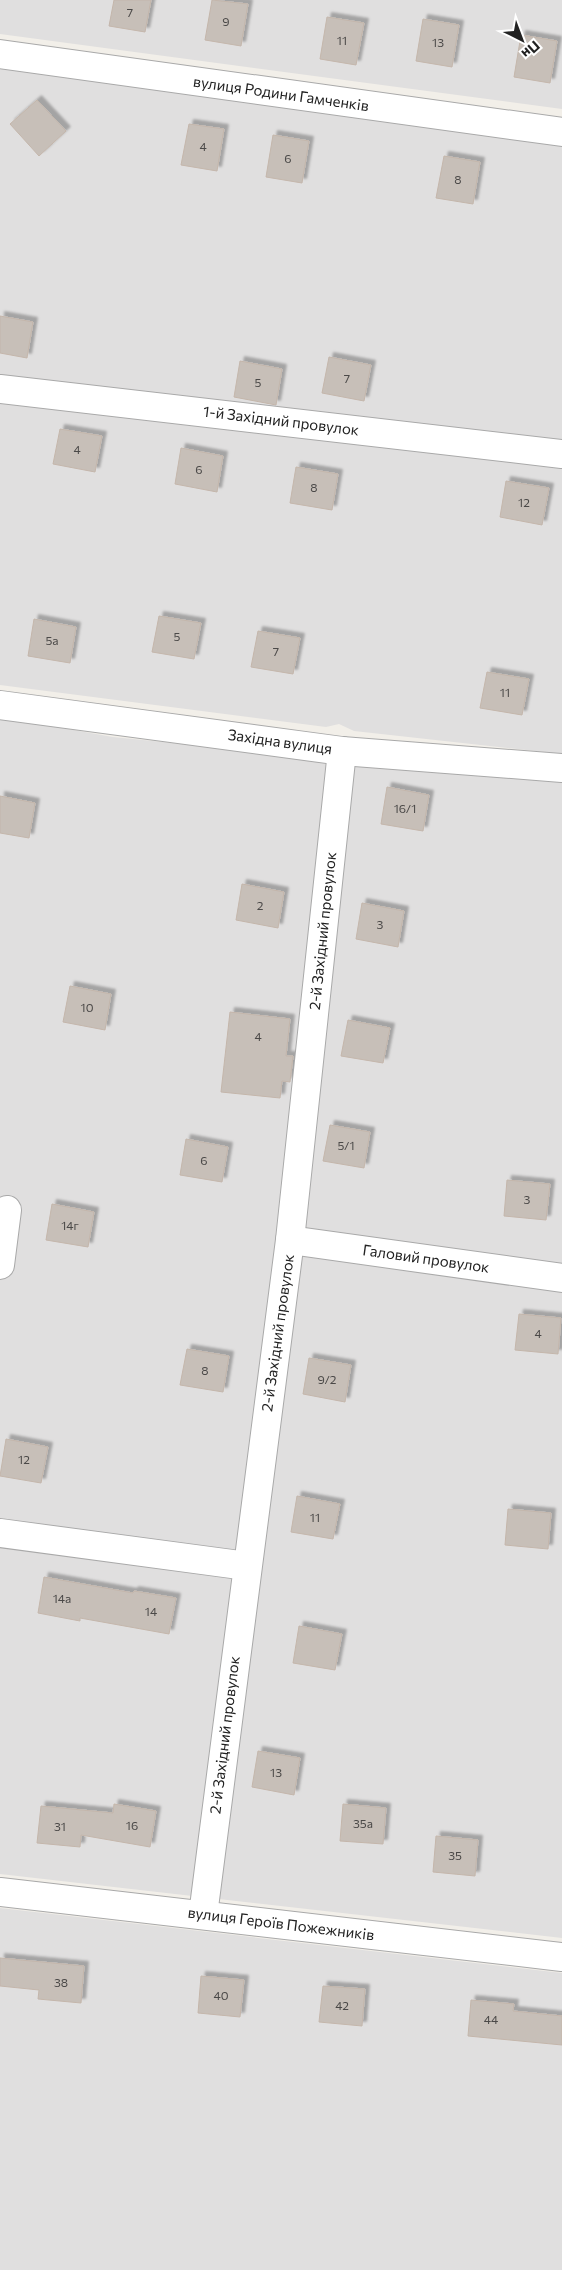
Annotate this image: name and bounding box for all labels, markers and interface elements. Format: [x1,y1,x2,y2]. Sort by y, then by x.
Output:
house number: 7 [127,5,133,19]
house number: 9 [222,14,230,28]
north arrow [497,15,547,65]
house number: 11 [337,33,347,47]
house number: 13 [432,35,444,49]
text: Пн [518,38,544,63]
street label: вулиця Родини Гамченків [192,72,370,114]
house number: 4 [199,139,207,153]
house number: 6 [284,151,292,165]
house number: 8 [454,172,462,186]
house number: 7 [344,371,350,385]
house number: 5 [255,375,262,389]
street label: 1-й Західний провулок [202,402,360,439]
house number: 4 [73,442,81,456]
house number: 6 [195,462,203,476]
house number: 8 [310,480,318,494]
house number: 12 [518,495,530,509]
house number: 5 [174,629,181,643]
house number: 5а [45,633,59,647]
house number: 7 [273,644,279,658]
house number: 11 [500,685,510,699]
street label: Західна вулиця [227,725,333,757]
house number: 16/1 [394,801,416,815]
street label: 2-й Західний провулок [305,851,339,1011]
house number: 2 [257,898,264,912]
house number: 3 [377,917,384,931]
house number: 10 [81,1000,94,1014]
house number: 4 [254,1029,262,1043]
house number: 5/1 [337,1138,355,1152]
house number: 6 [200,1153,208,1167]
house number: 3 [524,1192,531,1206]
house number: 14г [61,1218,79,1232]
street label: Галовий провулок [362,1240,491,1276]
street label: 2-й Західний провулок [257,1253,297,1413]
house number: 4 [534,1326,542,1340]
house number: 8 [201,1363,209,1377]
house number: 9/2 [317,1372,337,1386]
house number: 12 [18,1452,30,1466]
house number: 11 [310,1510,320,1524]
house number: 14а [53,1591,71,1605]
house number: 14 [145,1604,157,1618]
street label: 2-й Західний провулок [205,1655,243,1815]
house number: 13 [270,1765,282,1779]
house number: 35а [353,1816,373,1830]
house number: 16 [126,1818,138,1832]
house number: 31 [54,1819,66,1833]
house number: 35 [448,1848,462,1862]
street label: вулиця Героїв Пожежників [187,1903,375,1943]
house number: 38 [54,1975,68,1989]
house number: 40 [213,1988,229,2002]
house number: 42 [335,1998,349,2012]
house number: 44 [484,2012,498,2026]

